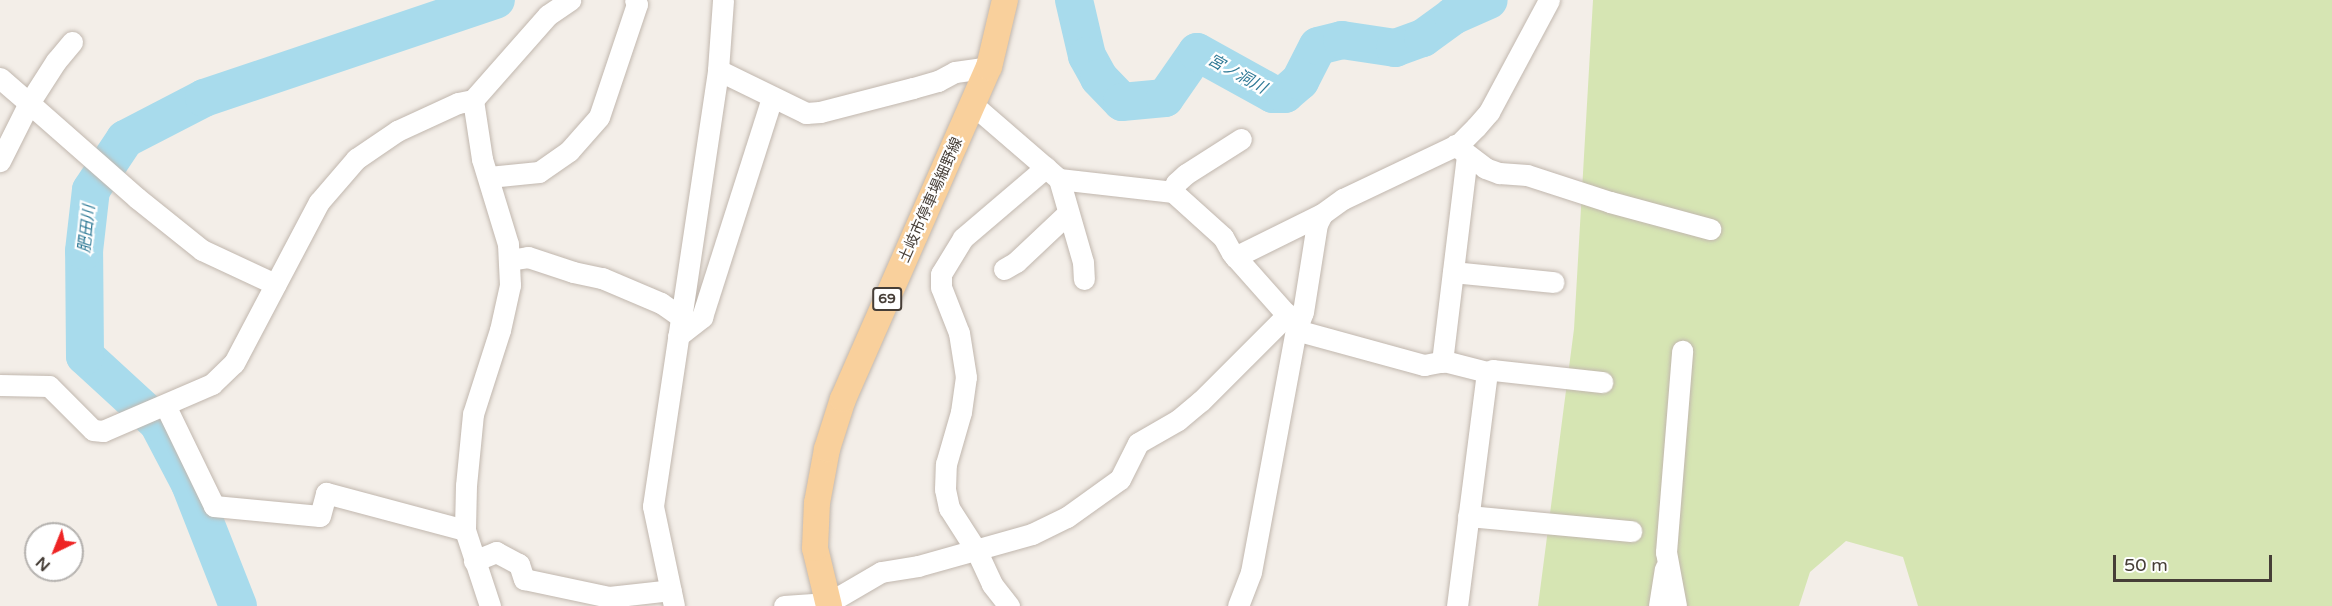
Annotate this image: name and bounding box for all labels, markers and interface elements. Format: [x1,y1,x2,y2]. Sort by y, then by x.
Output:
water label: 宮ノ洞川 [1204,50,1270,98]
street label: 土岐市停車場細野線 [895,135,967,265]
water label: 肥田川 [75,204,99,254]
road number: 69 [872,288,902,310]
north arrow [24,522,84,582]
scale bar [2116,543,2275,581]
text: N [32,552,55,575]
text: 50 m [2124,554,2168,576]

